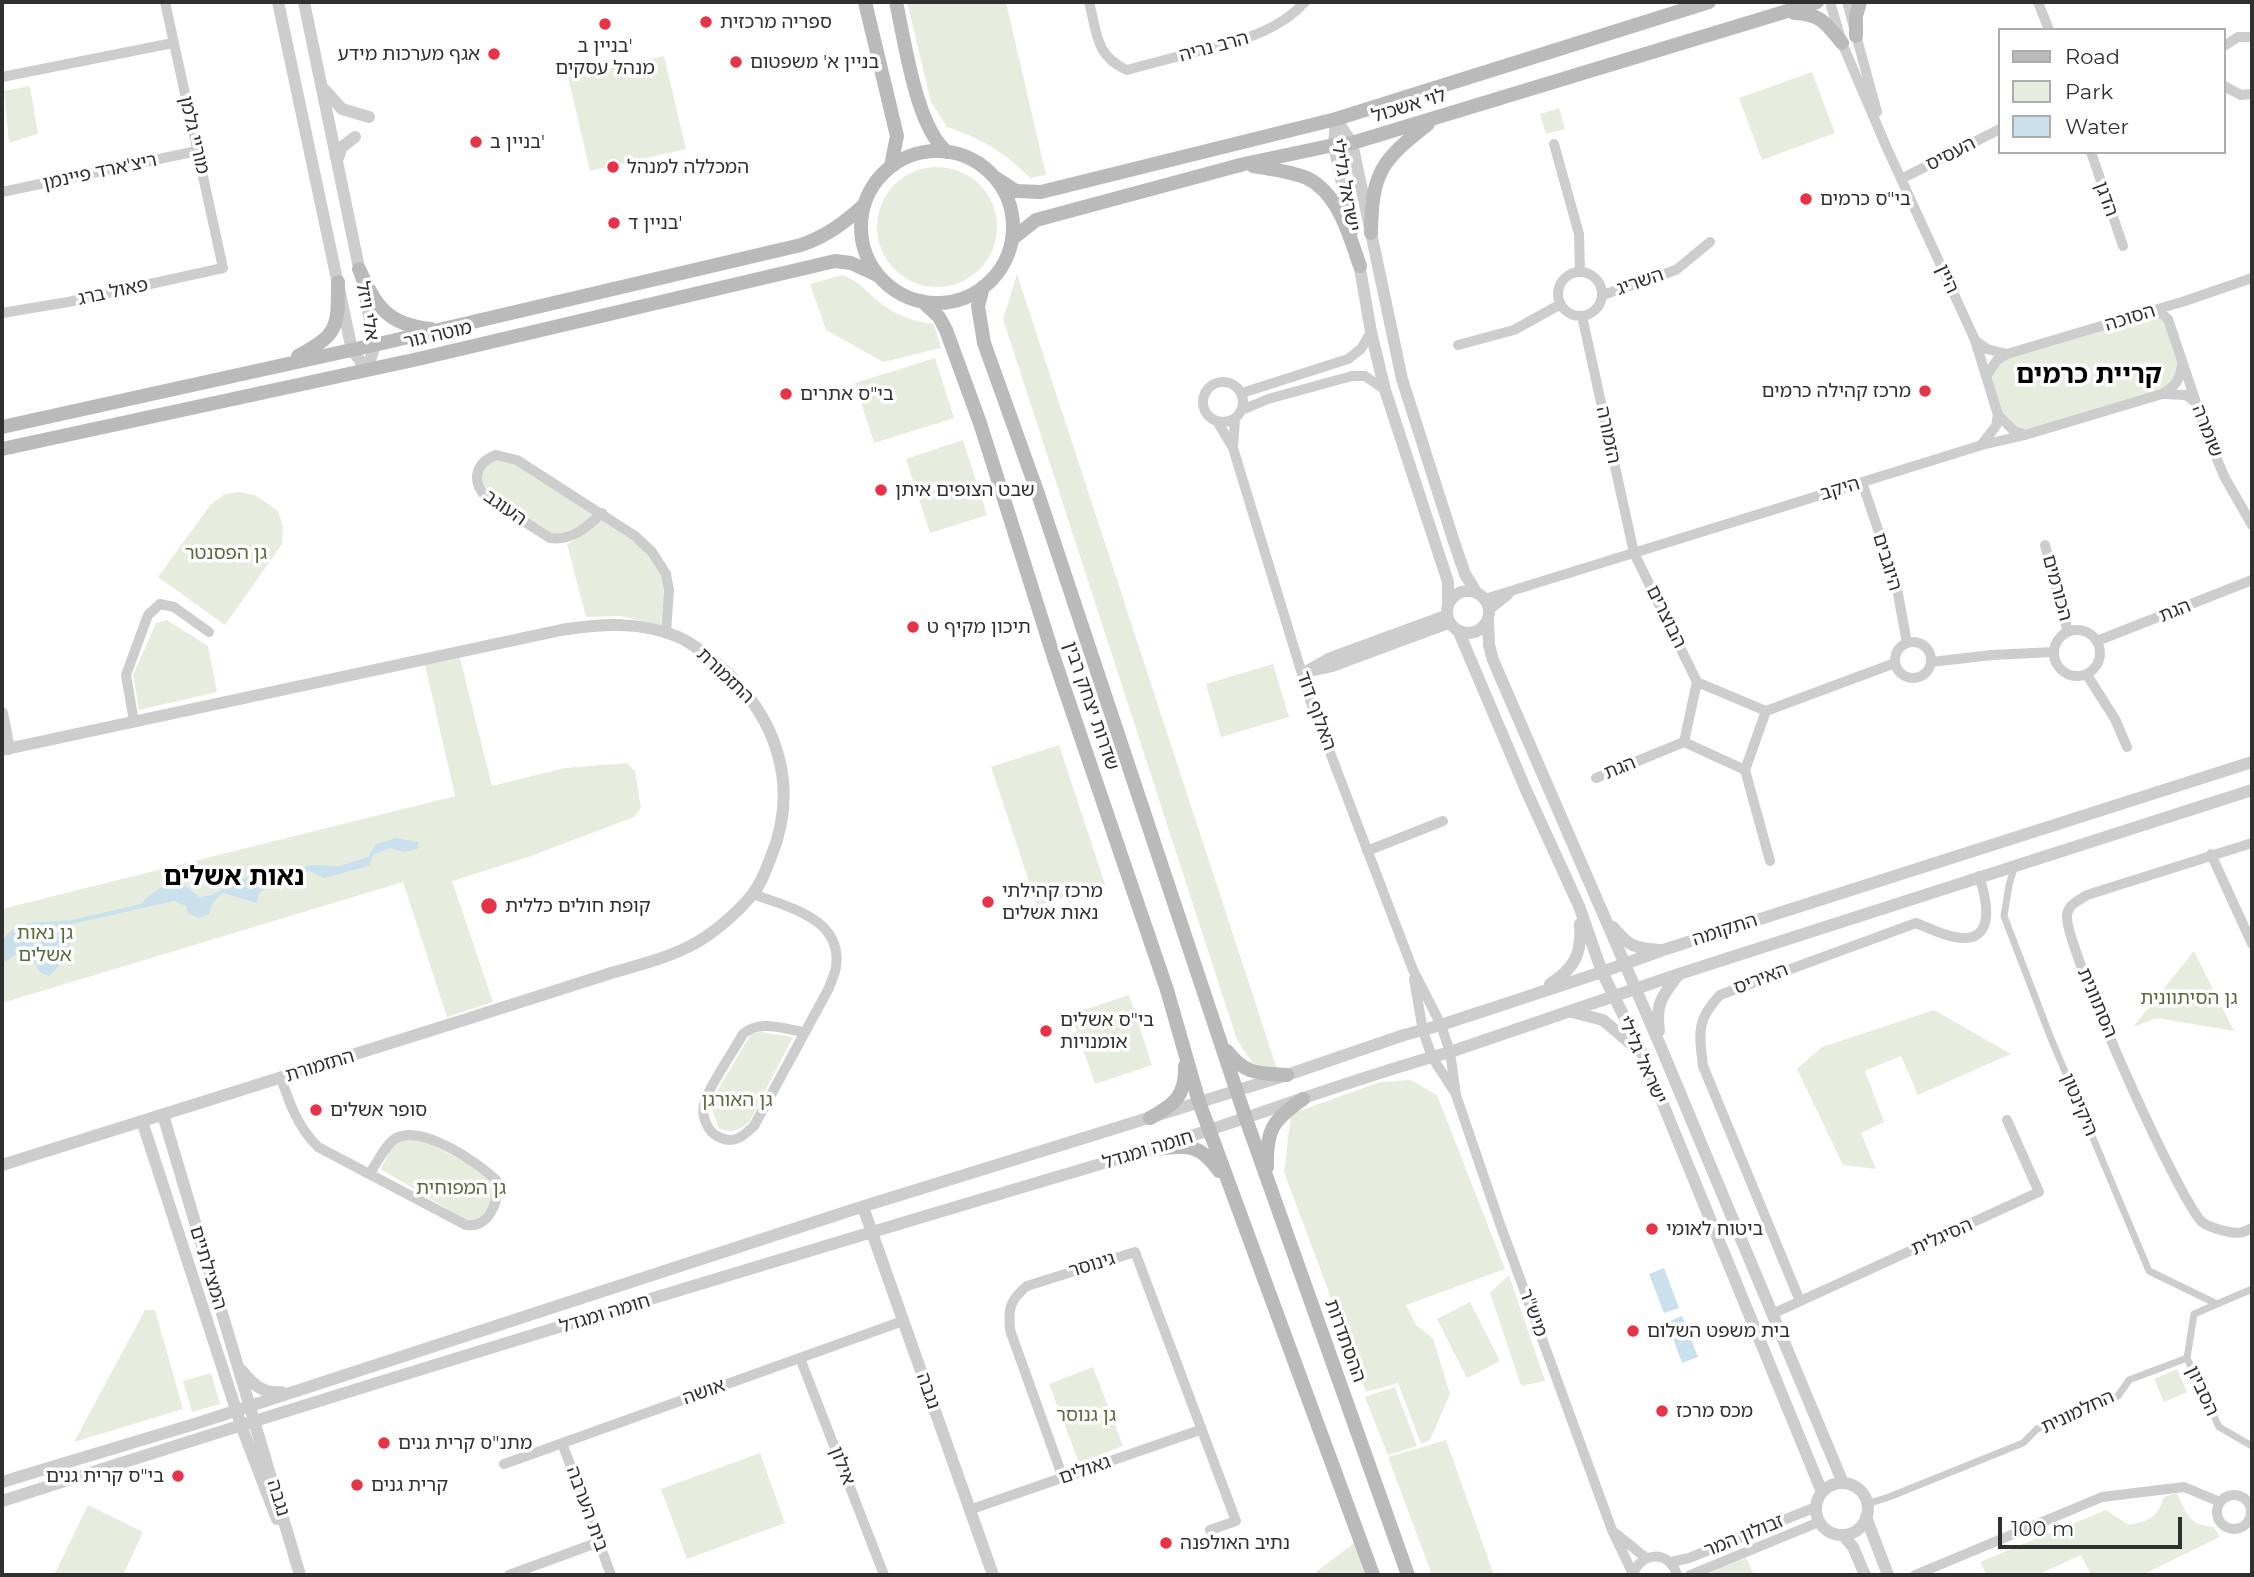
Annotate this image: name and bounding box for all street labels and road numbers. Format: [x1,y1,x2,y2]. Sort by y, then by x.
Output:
street label: הרב נריה [1177,27,1251,67]
street label: לוי אשכול [1369,84,1449,128]
street label: מוריי גלמן [174,94,214,176]
street label: העסיס [1922,132,1980,176]
street label: ישראל גלילי [1326,137,1364,233]
street label: ריצ'ארד פיינמן [41,149,159,195]
street label: הדגן [2089,178,2123,220]
street label: היין [1930,261,1964,297]
street label: השריג [1613,263,1667,301]
street label: פאול ברג [76,273,150,311]
street label: אלי ויזל [351,280,383,342]
street label: הסוכה [2102,300,2158,336]
street label: מוטה גור [402,316,474,354]
street label: שומרה [2187,402,2227,460]
street label: הזמורה [1591,404,1625,466]
street label: היקב [1817,472,1863,506]
street label: העוגב [479,485,531,531]
street label: היוגבים [1867,530,1907,594]
street label: הכורמים [2037,552,2077,624]
street label: הבוצרים [1641,582,1691,652]
street label: הגת [2156,594,2194,628]
street label: שדרות יצחק רבין [1058,639,1124,773]
street label: התזמורת [692,643,758,709]
street label: האלוף דוד [1291,668,1341,754]
street label: הגת [1601,751,1639,785]
street label: התקומה [1690,909,1760,951]
street label: האיריס [1731,958,1791,1000]
street label: הסתוונית [2072,965,2122,1041]
street label: ישראל גלילי [1612,1012,1672,1108]
street label: התזמורת [283,1045,357,1087]
street label: היקינטון [2056,1070,2102,1140]
street label: חומה ומגדל [1100,1125,1196,1175]
street label: הסיגלית [1908,1213,1976,1261]
street label: המצילתיים [184,1223,232,1313]
street label: גינוסר [1066,1247,1118,1283]
street label: מיש"ר [1514,1286,1552,1340]
street label: חומה ומגדל [557,1289,653,1339]
street label: ההסתדרות [1319,1296,1371,1386]
street label: הסביון [2181,1362,2223,1420]
street label: נגבה [911,1370,945,1412]
street label: אושה [680,1374,728,1410]
street label: החלמונית [2038,1385,2118,1439]
street label: אילון [824,1444,860,1488]
street label: גאולים [1056,1451,1114,1489]
street label: בית הערבה [561,1463,613,1555]
street label: נגבה [262,1477,294,1519]
street label: זבולון המר [1701,1510,1787,1562]

